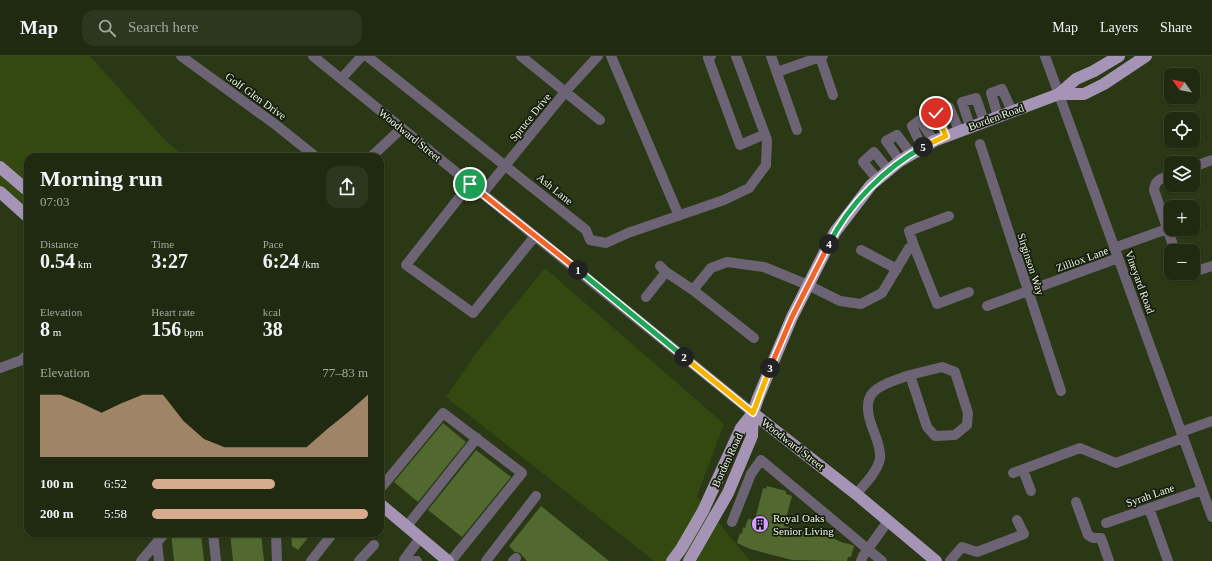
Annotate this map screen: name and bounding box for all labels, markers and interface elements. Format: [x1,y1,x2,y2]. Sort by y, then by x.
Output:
search box [82,10,362,46]
text: Map [20,17,58,38]
icon: search [96,17,118,39]
text: Search here [128,19,198,35]
text: Map [1052,20,1078,35]
text: Layers [1100,20,1138,35]
text: Share [1160,20,1192,35]
north arrow [1164,68,1200,104]
map controls [1164,68,1200,280]
street label: Golf Glen Drive [223,70,289,122]
street label: Spruce Drive [507,90,553,143]
pin [919,96,953,130]
street label: Borden Road [967,101,1026,133]
icon: check [925,102,947,124]
street label: Woodward Street [377,106,443,164]
button: locate [1164,112,1200,148]
pin: 5 [913,137,933,157]
text: 5 [920,141,926,153]
button: layers [1164,156,1200,192]
text: Morning run [40,166,163,191]
button: share [326,166,368,208]
pin [453,167,487,201]
street label: Ash Lane [535,171,575,207]
icon: arrive [459,173,481,195]
text: 07:03 [40,194,70,209]
button: + [1164,200,1200,236]
street label: Sirginson Way [1015,232,1047,297]
pin: 4 [819,234,839,254]
text: Distance [40,238,78,250]
text: Time [151,238,174,250]
text: Pace [263,238,283,250]
text: 4 [826,238,832,250]
street label: Zilliox Lane [1054,244,1110,274]
button: − [1164,244,1200,280]
street label: Vineyard Road [1123,249,1157,316]
text: 0.54 [40,250,75,272]
text: 3:27 [151,250,188,272]
text: 6:24 [263,250,299,272]
text: km [75,258,92,270]
text: /km [299,258,319,270]
pin: 1 [568,260,588,280]
text: 1 [575,264,581,276]
text: Elevation [40,306,82,318]
text: Heart rate [151,306,195,318]
text: kcal [263,306,281,318]
text: 8 [40,318,50,340]
text: 156 [151,318,181,340]
text: 38 [263,318,283,340]
text: m [50,326,61,338]
text: bpm [181,326,204,338]
pin: 2 [674,347,694,367]
text: 2 [681,351,687,363]
pin: 3 [760,358,780,378]
text: 3 [767,362,773,374]
text: Elevation [40,365,90,380]
text: 77–83 m [322,365,368,380]
street label: Woodward Street [759,416,827,472]
street label: Borden Road [709,431,745,489]
text: 100 m [40,476,74,491]
text: 6:52 [104,476,127,491]
street label: Syrah Lane [1124,481,1176,509]
text: 200 m [40,506,74,521]
text: 5:58 [104,506,127,521]
place label: Royal Oaks Senior Living [773,512,834,537]
building icon: Royal Oaks Senior Living [750,514,770,534]

